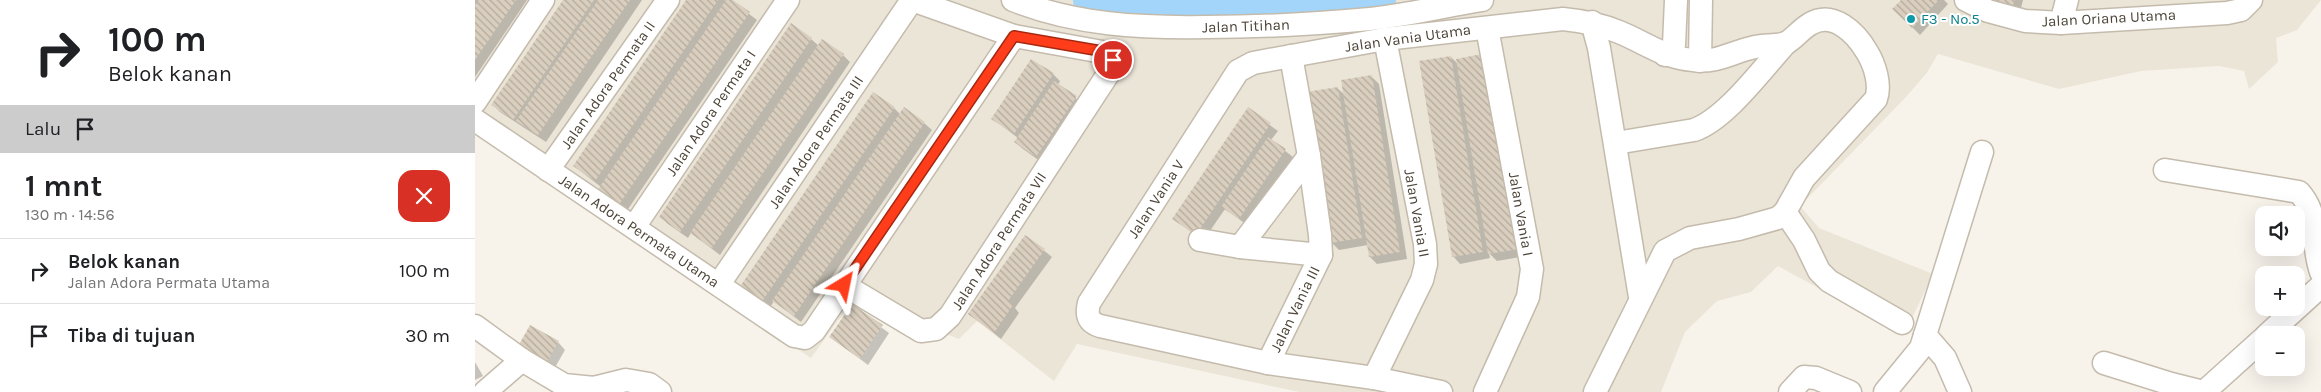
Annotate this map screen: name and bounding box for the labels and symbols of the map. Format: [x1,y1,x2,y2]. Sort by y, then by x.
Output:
street label: Jalan Oriana Utama [2042,6,2176,30]
place label: F3 - No.5 [1921,10,1980,28]
marker: F3 - No.5 [1905,13,1917,25]
street label: Jalan Titihan [1202,15,1290,37]
street label: Jalan Adora Permata II [557,18,659,152]
street label: Jalan Vania Utama [1344,20,1472,56]
pin [1092,39,1134,81]
street label: Jalan Adora Permata I [662,47,760,179]
street label: Jalan Adora Permata III [765,72,867,212]
street label: Jalan Vania V [1124,156,1188,241]
street label: Jalan Vania II [1400,167,1434,259]
street label: Jalan Adora Permata VII [948,169,1050,313]
street label: Jalan Adora Permata Utama [555,171,723,291]
street label: Jalan Vania I [1505,171,1537,257]
position arrow [817,258,869,310]
street label: Jalan Vania III [1266,263,1324,355]

